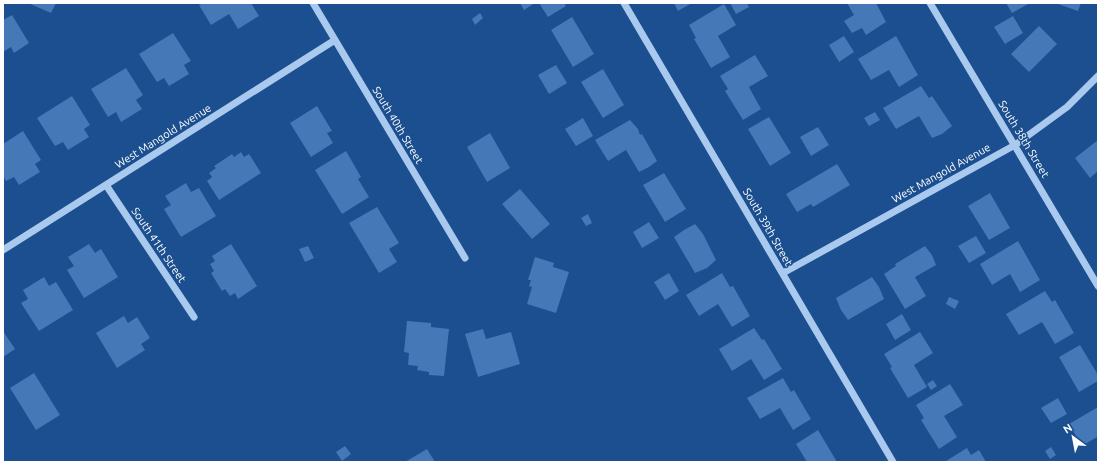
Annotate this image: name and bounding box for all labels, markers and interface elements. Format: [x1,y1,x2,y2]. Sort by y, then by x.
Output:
street label: South 40th Street [370,84,426,166]
street label: South 38th Street [996,98,1052,180]
street label: West Mangold Avenue [113,102,213,170]
street label: West Mangold Avenue [890,141,992,205]
street label: South 39th Street [741,186,795,269]
street label: South 41th Street [129,205,189,285]
north arrow [1053,417,1093,457]
text: N [1061,421,1074,436]

